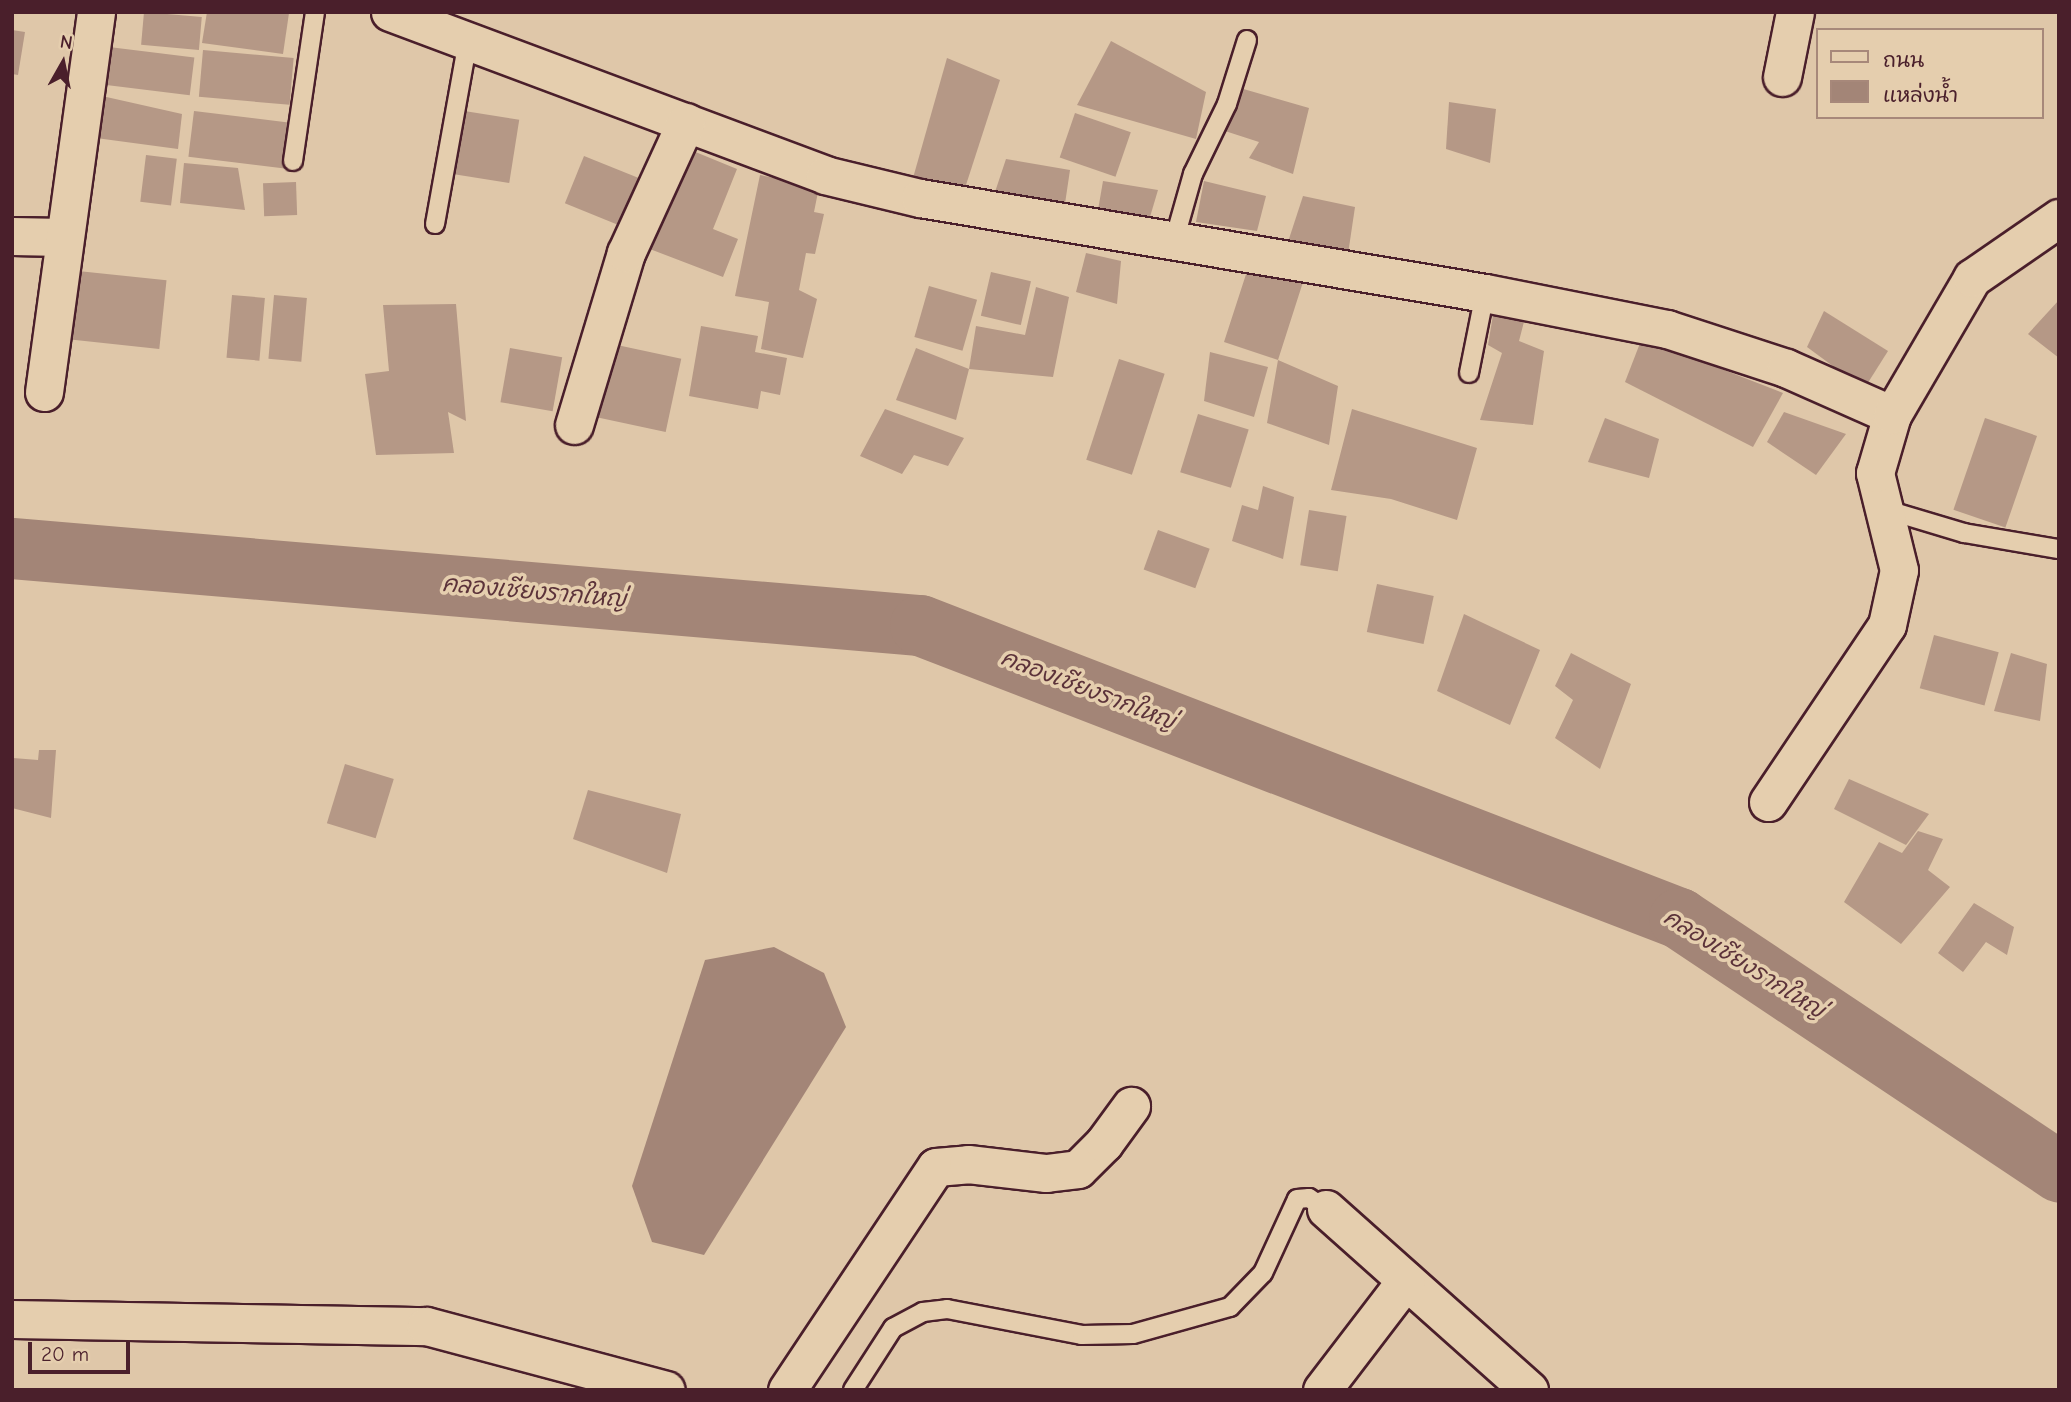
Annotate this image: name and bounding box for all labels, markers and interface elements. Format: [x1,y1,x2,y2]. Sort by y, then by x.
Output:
north arrow [28,28,98,98]
legend [1815,28,2043,119]
text: N [58,30,74,54]
text: ถนน [1883,48,1924,72]
text: แหล่งน้ำ [1883,83,1958,107]
water label: คลองเชียงรากใหญ่ [441,570,627,614]
water label: คลองเชียงรากใหญ่ [997,644,1179,736]
water label: คลองเชียงรากใหญ่ [1659,903,1829,1025]
scale bar [32,1328,133,1372]
text: 20 m [41,1342,89,1366]

